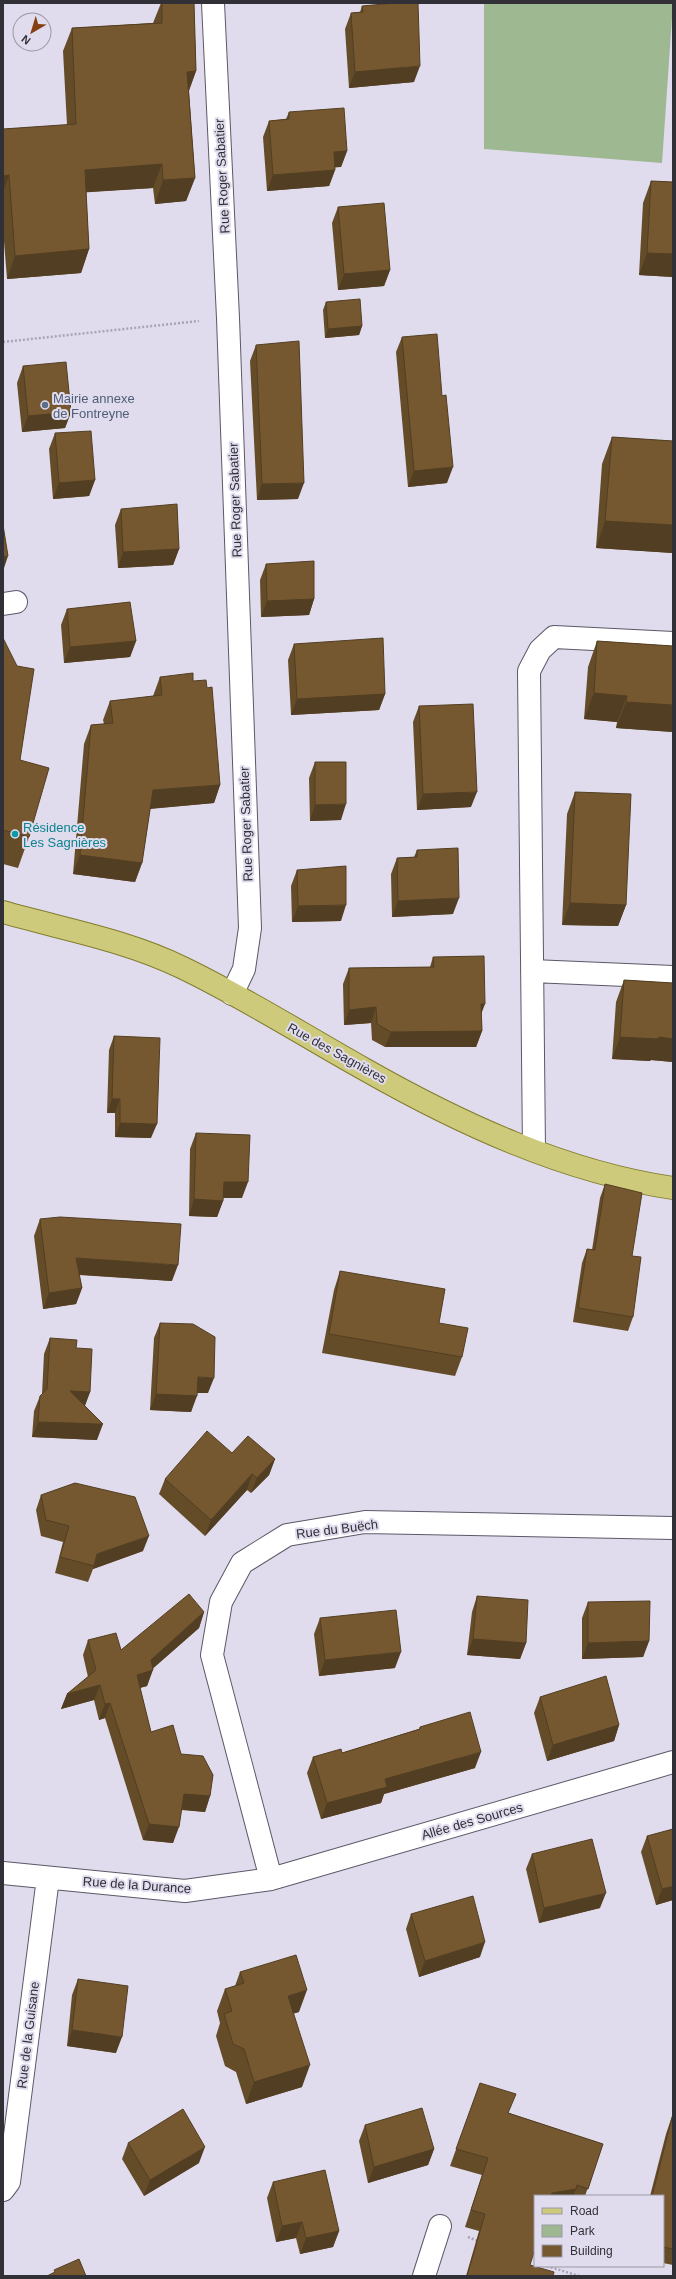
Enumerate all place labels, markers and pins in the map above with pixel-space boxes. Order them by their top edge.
place label: Mairie annexe de Fontreyne [53,391,135,421]
marker: Mairie annexe de Fontreyne [40,400,50,410]
place label: Résidence Les Sagnières [23,820,107,850]
marker: Résidence Les Sagnières [10,829,20,839]

